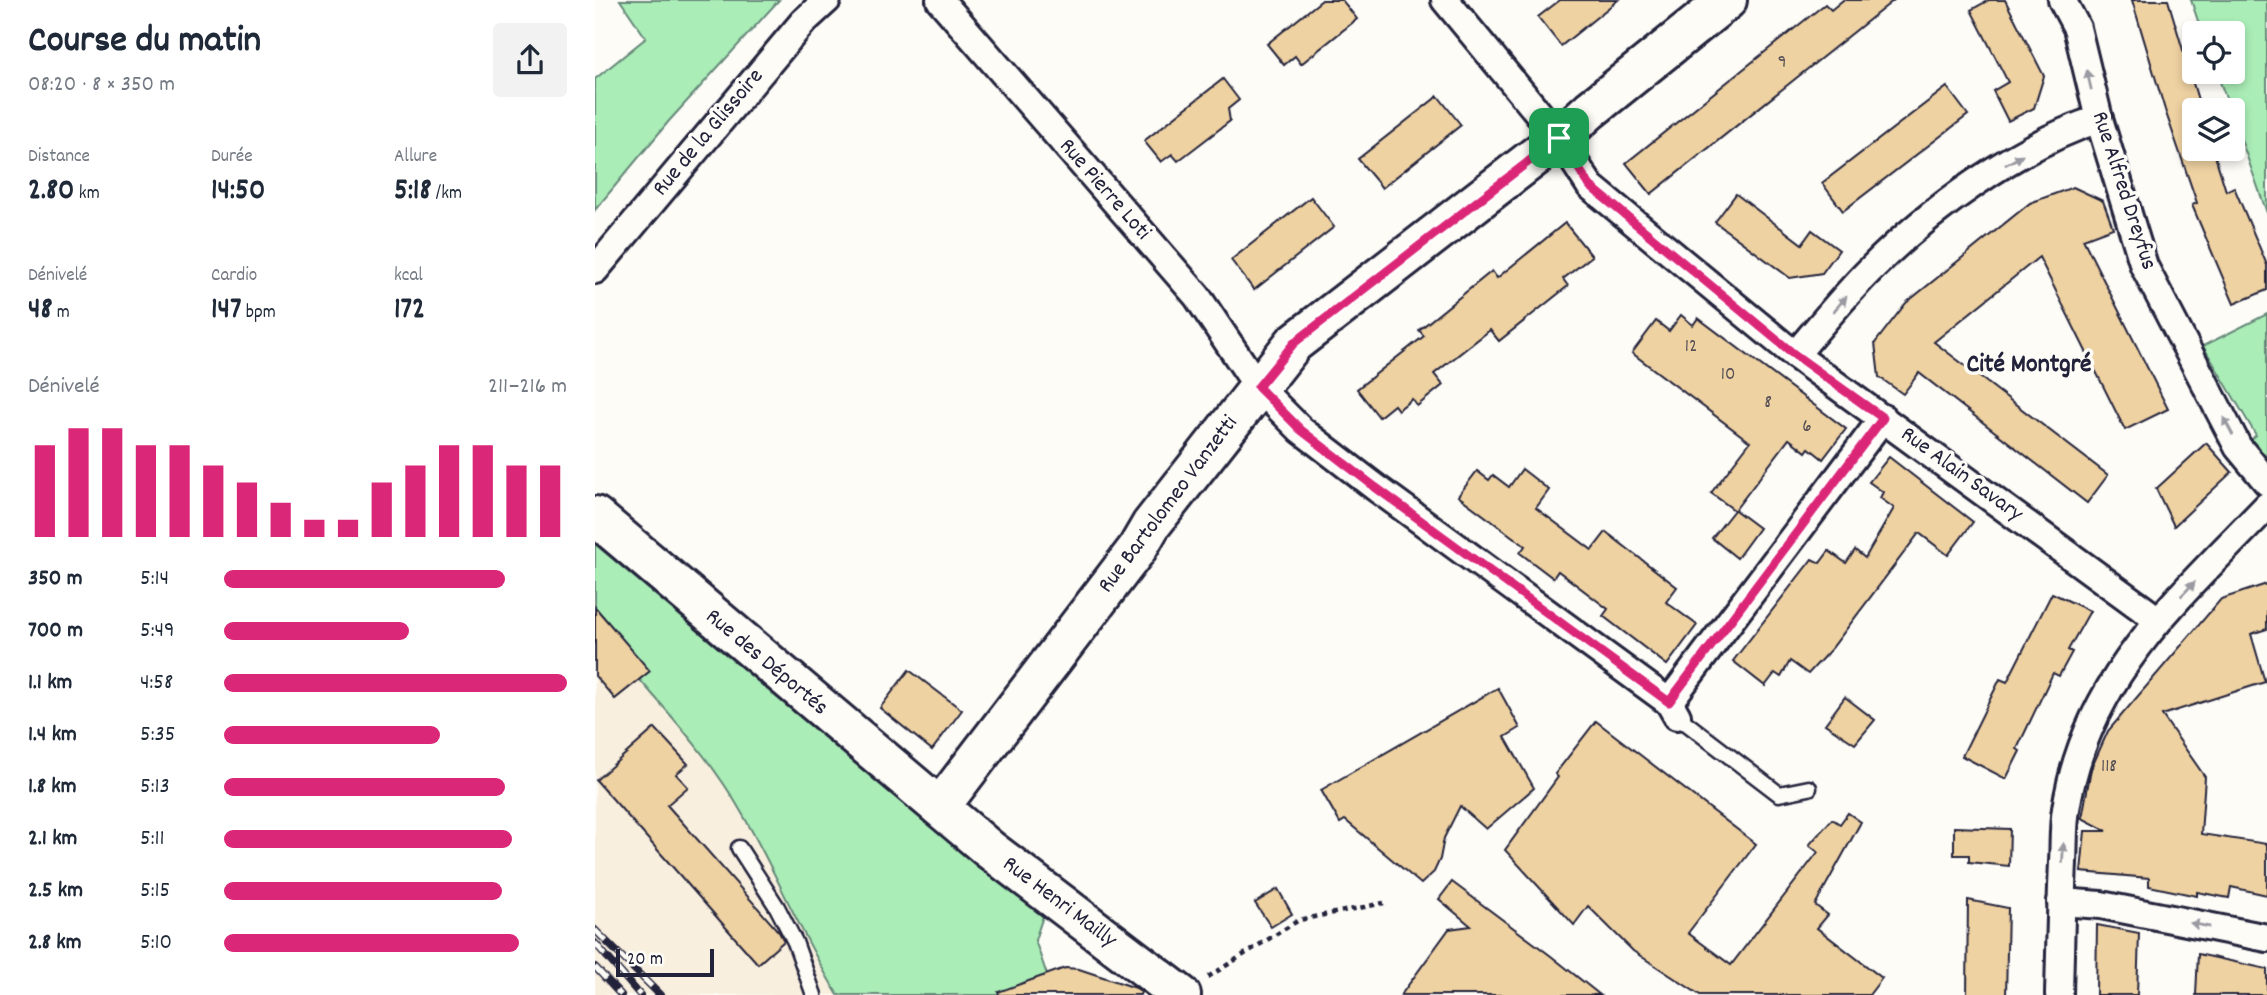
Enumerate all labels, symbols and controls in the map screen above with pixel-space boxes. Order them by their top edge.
text: Course du matin [28,15,261,70]
map controls [2182,21,2245,161]
button: locate [2182,21,2245,84]
button: share [493,23,567,97]
house number: 9 [1778,50,1786,77]
street label: Rue de la Glissoire [646,62,772,204]
text: 08:20 · 8 × 350 m [28,69,175,102]
one-way arrow [2083,69,2094,91]
button: layers [2182,98,2245,161]
street label: Rue Alfred Dreyfus [2082,107,2164,275]
pin [1529,108,1589,168]
icon: arrive [1540,119,1578,157]
street label: Rue Pierre Loti [1050,132,1158,248]
text: Distance [28,144,90,171]
text: Durée [211,144,253,171]
text: Allure [394,144,437,171]
one-way arrow [2004,154,2024,166]
text: 2.80 [28,171,74,214]
text: 14:50 [211,171,265,214]
text: 5:18 [394,171,431,214]
text: km [74,181,100,208]
text: /km [431,181,462,208]
text: Dénivelé [28,263,87,290]
text: Cardio [211,263,257,290]
text: kcal [394,263,423,290]
text: 48 [28,290,52,333]
text: 147 [211,290,242,333]
text: 172 [394,290,425,333]
one-way arrow [1832,295,1848,313]
text: m [52,300,70,327]
text: bpm [242,300,276,327]
house number: 12 [1685,334,1697,361]
district label: Cité Montgré [1966,347,2092,384]
house number: 10 [1721,362,1735,389]
text: Dénivelé [28,371,100,404]
text: 211–216 m [488,371,567,404]
house number: 8 [1764,390,1772,417]
street label: Rue Bartolomeo Vanzetti [1091,409,1247,601]
house number: 6 [1802,414,1812,441]
one-way arrow [2222,416,2233,436]
street label: Rue Alain Savary [1893,419,2030,531]
text: 350 m [28,563,82,596]
text: 5:14 [140,563,169,596]
one-way arrow [2179,581,2195,598]
street label: Rue des Déportés [697,602,835,724]
text: 700 m [28,615,83,648]
text: 5:49 [140,615,175,648]
text: 1.1 km [28,667,72,700]
text: 4:58 [140,667,173,700]
text: 1.4 km [28,719,77,752]
text: 5:35 [140,719,175,752]
house number: 118 [2101,754,2117,781]
text: 1.8 km [28,771,77,804]
text: 5:13 [140,771,170,804]
text: 2.1 km [28,823,77,856]
text: 5:11 [140,823,165,856]
one-way arrow [2058,842,2069,864]
street label: Rue Henri Mailly [995,849,1124,957]
text: 2.5 km [28,875,83,908]
text: 5:15 [140,875,170,908]
one-way arrow [2189,919,2211,930]
text: 2.8 km [28,927,82,960]
text: 5:10 [140,927,172,960]
scale bar [616,946,714,978]
text: 20 m [627,947,663,974]

